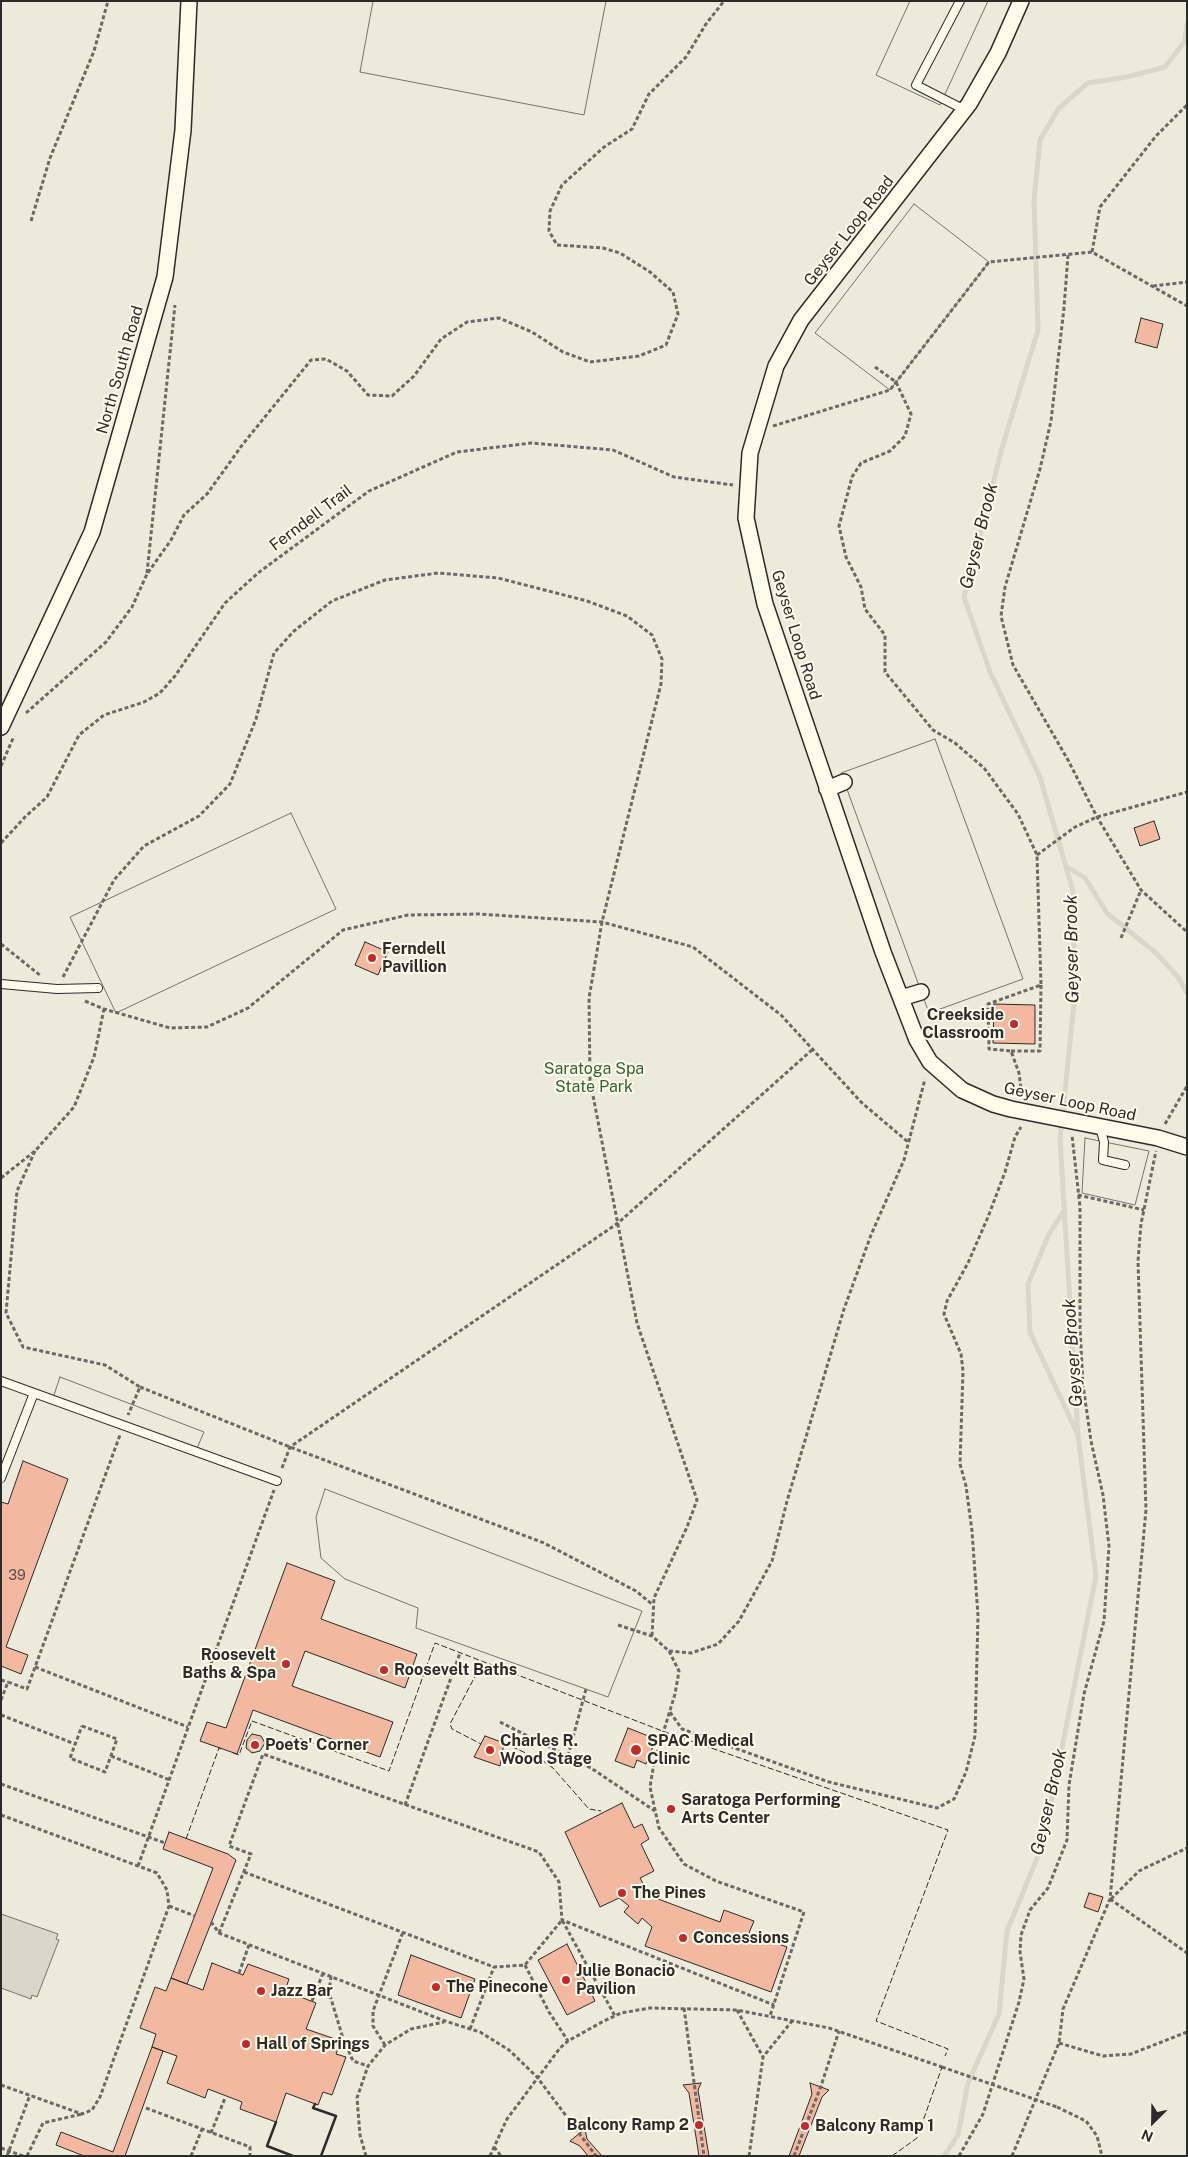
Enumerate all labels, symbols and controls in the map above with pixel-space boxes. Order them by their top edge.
street label: Geyser Loop Road [800,172,898,290]
street label: North South Road [92,304,148,436]
street label: Ferndell Trail [266,481,356,555]
water label: Geyser Brook [955,481,1003,591]
street label: Geyser Loop Road [767,568,825,702]
water label: Geyser Brook [1060,894,1084,1004]
place label: Ferndell Pavillion [382,939,447,977]
marker: Ferndell Pavillion [366,952,378,964]
place label: Creekside Classroom [922,1005,1004,1043]
marker: Creekside Classroom [1008,1018,1020,1030]
park label: Saratoga Spa State Park [544,1059,644,1097]
street label: Geyser Loop Road [1002,1079,1138,1125]
water label: Geyser Brook [1058,1298,1088,1408]
house number: 39 [8,1568,26,1584]
place label: Roosevelt Baths & Spa [182,1645,276,1683]
marker: Roosevelt Baths & Spa [280,1658,292,1670]
place label: Roosevelt Baths [394,1660,517,1680]
marker: Roosevelt Baths [378,1664,390,1676]
place label: Charles R. Wood Stage [500,1731,592,1769]
place label: SPAC Medical Clinic [647,1731,754,1769]
place label: Poets' Corner [265,1735,369,1755]
marker: Poets' Corner [249,1739,261,1751]
marker: SPAC Medical Clinic [629,1743,643,1757]
marker: Charles R. Wood Stage [484,1744,496,1756]
water label: Geyser Brook [1026,1747,1072,1857]
place label: Saratoga Performing Arts Center [681,1790,841,1828]
marker: Saratoga Performing Arts Center [665,1803,677,1815]
place label: The Pines [632,1883,706,1903]
marker: The Pines [616,1887,628,1899]
place label: Concessions [693,1928,789,1948]
marker: Concessions [677,1932,689,1944]
place label: Julie Bonacio Pavilion [576,1961,675,1999]
marker: Julie Bonacio Pavilion [560,1974,572,1986]
place label: The Pinecone [446,1977,548,1997]
place label: Jazz Bar [271,1981,333,2001]
marker: The Pinecone [430,1981,442,1993]
marker: Jazz Bar [255,1985,267,1997]
place label: Hall of Springs [256,2034,370,2054]
marker: Hall of Springs [240,2038,252,2050]
north arrow [1128,2097,1178,2147]
place label: Balcony Ramp 2 [567,2115,689,2135]
place label: Balcony Ramp 1 [815,2116,934,2136]
marker: Balcony Ramp 2 [693,2119,705,2131]
marker: Balcony Ramp 1 [799,2120,811,2132]
text: N [1139,2126,1155,2145]

